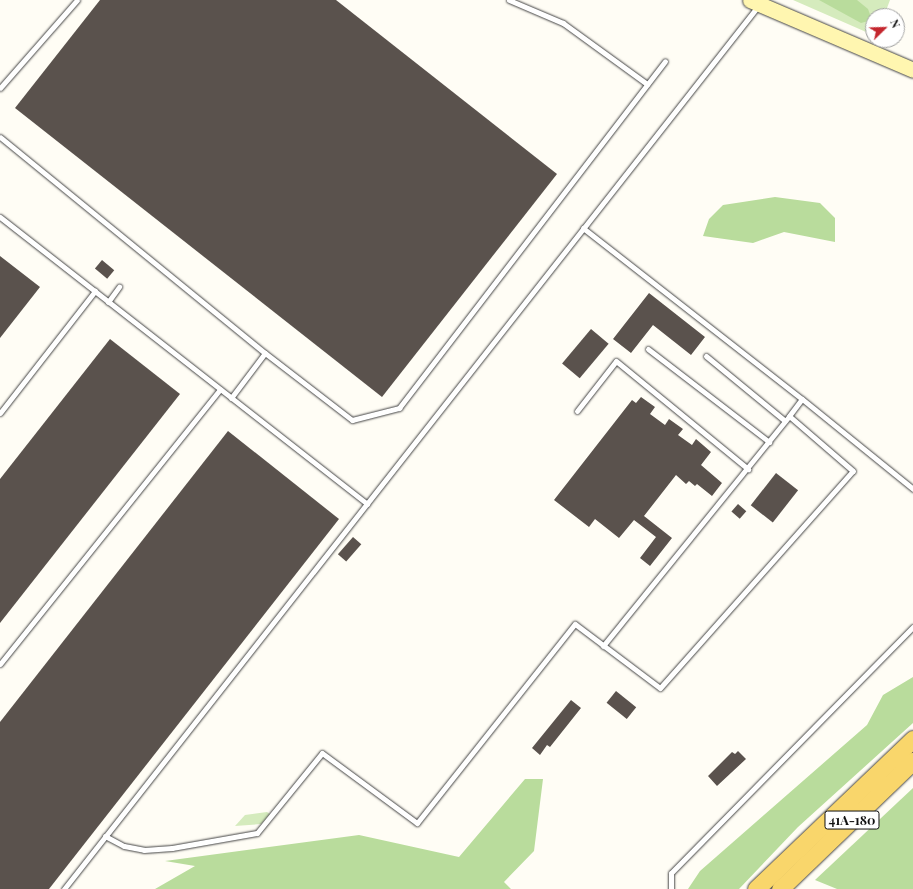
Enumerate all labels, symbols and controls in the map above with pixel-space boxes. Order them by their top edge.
north arrow [865,8,905,48]
text: N [887,17,904,30]
road number: 41А-180 [824,809,880,831]

